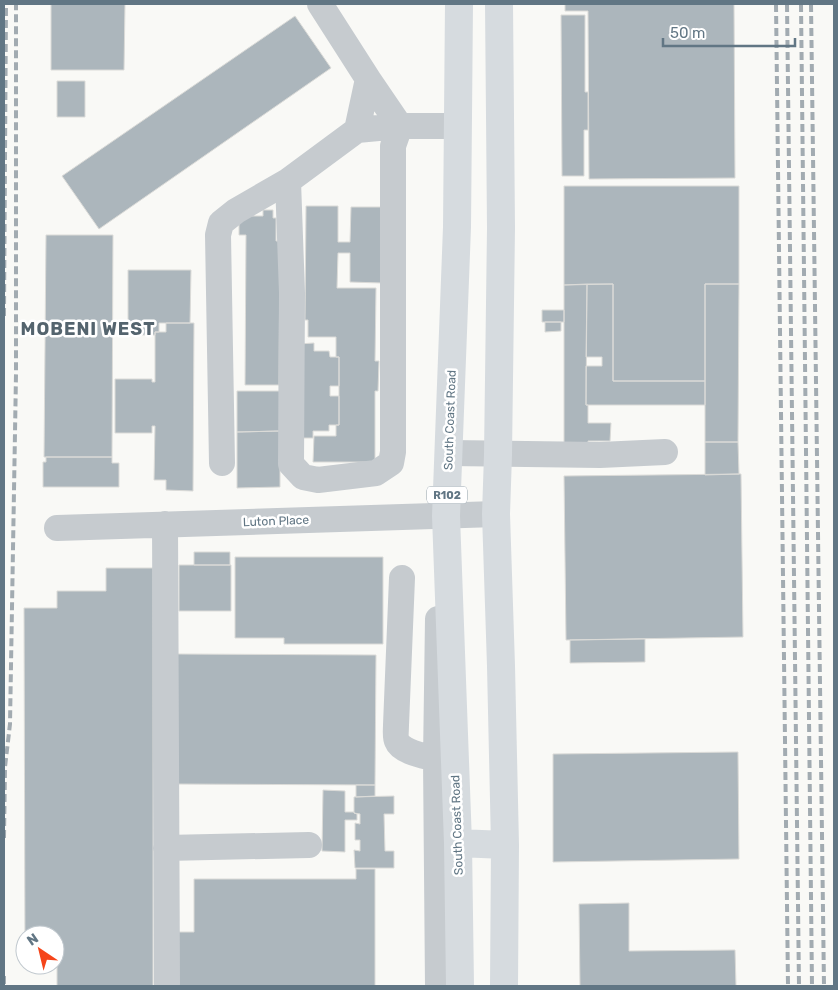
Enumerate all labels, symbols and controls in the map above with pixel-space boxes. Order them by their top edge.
scale bar [663,15,796,47]
text: 50 m [670,24,705,42]
district label: MOBENI WEST [21,318,155,340]
street label: South Coast Road [441,370,459,470]
road number: R102 [427,486,467,504]
street label: Luton Place [243,513,310,529]
street label: South Coast Road [448,775,466,875]
north arrow [15,925,65,975]
text: N [24,930,42,950]

